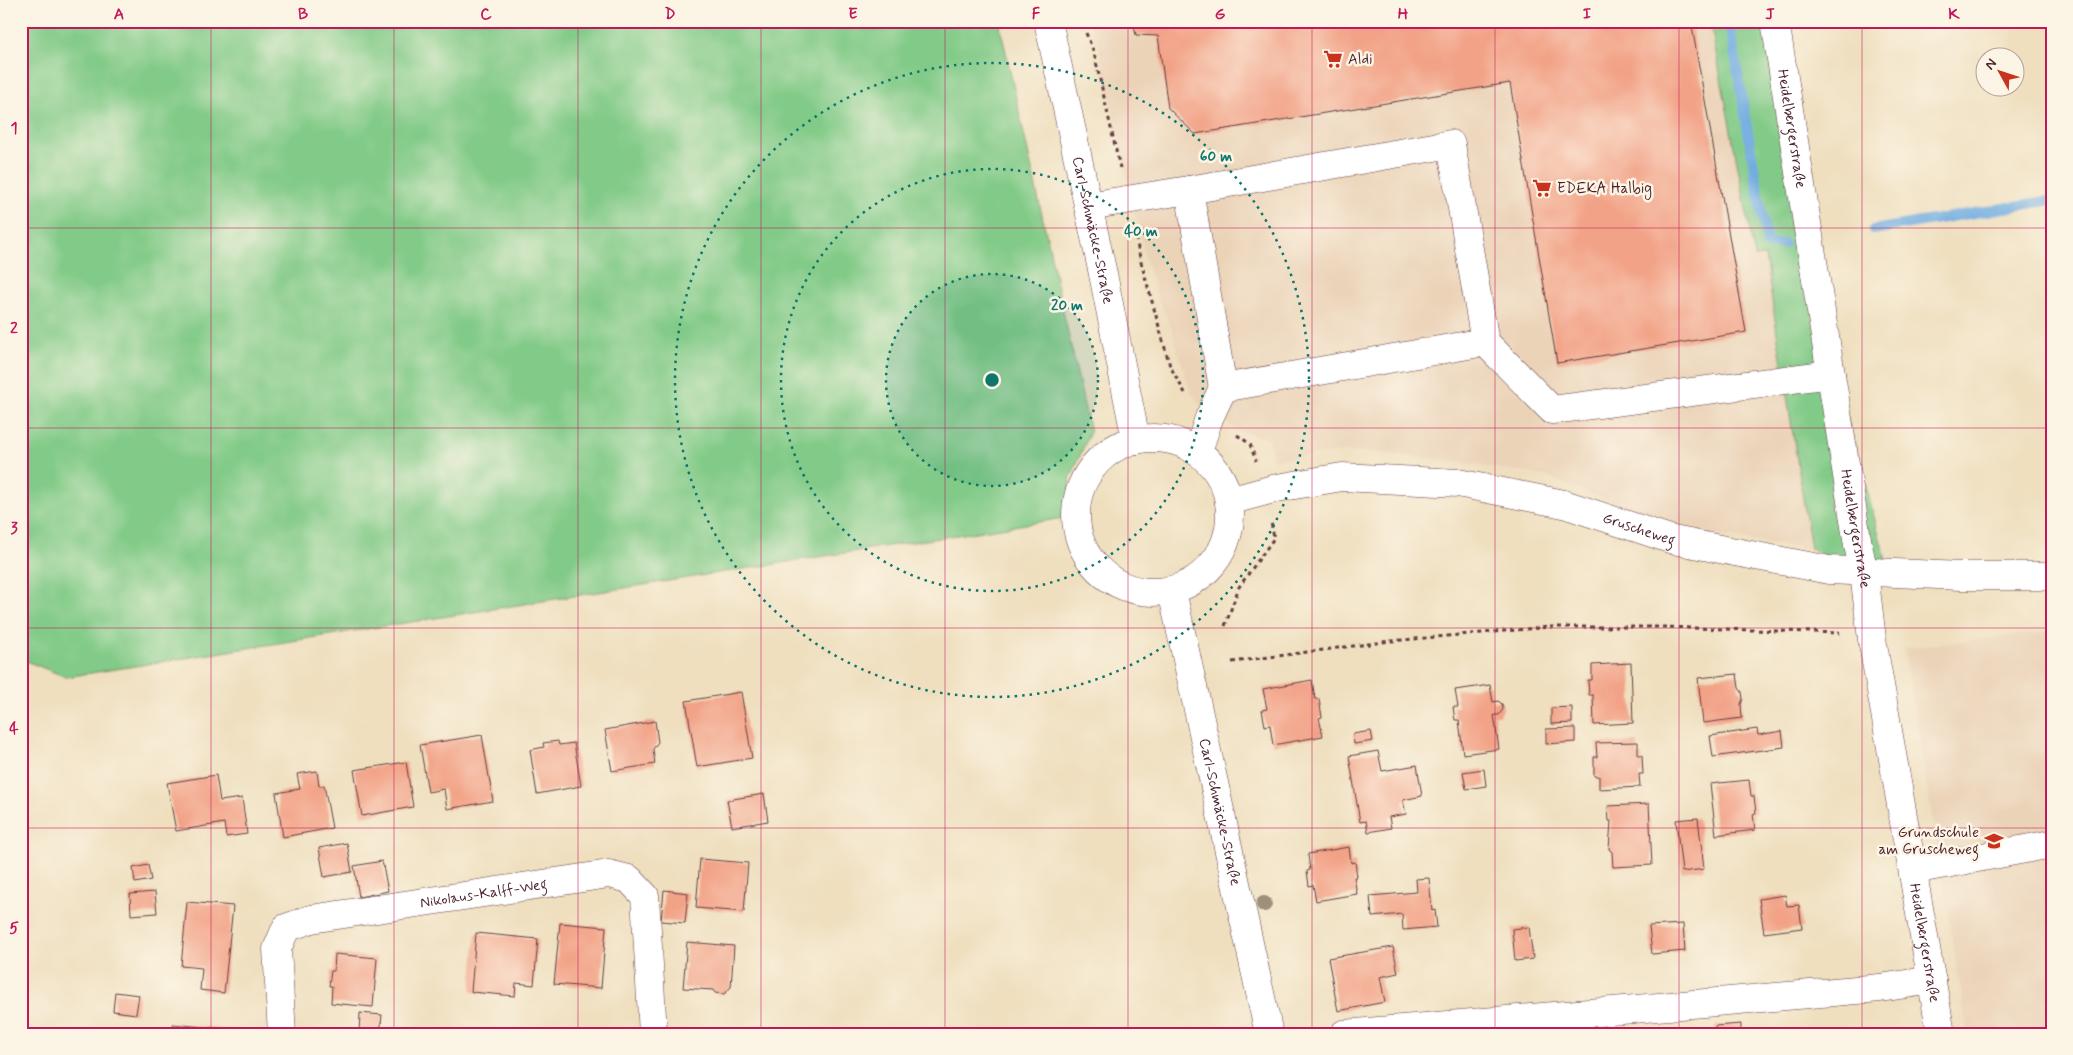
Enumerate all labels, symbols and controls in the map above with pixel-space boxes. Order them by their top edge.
text: A [114,4,124,25]
text: B [298,4,308,25]
text: C [480,4,492,25]
text: D [664,4,676,25]
text: E [848,4,858,25]
text: F [1032,4,1041,25]
text: G [1215,4,1226,25]
text: H [1398,4,1409,25]
text: I [1583,4,1592,25]
text: J [1765,4,1775,25]
text: K [1948,4,1960,25]
supermarket icon: Aldi [1322,48,1344,70]
north arrow [1976,48,2026,98]
place label: Aldi [1348,50,1373,70]
text: N [1981,55,2001,74]
street label: Heidelbergerstraße [1772,68,1810,190]
text: 1 [10,118,18,139]
text: 60 m [1200,147,1232,167]
street label: Carl-Schmäcke-Straße [1067,155,1118,306]
supermarket icon: EDEKA Halbig [1531,177,1553,199]
place label: EDEKA Halbig [1557,179,1652,200]
text: 40 m [1124,222,1158,242]
text: 20 m [1051,296,1083,316]
text: 2 [10,318,18,339]
centre of rings [983,371,1001,389]
street label: Heidelbergerstraße [1835,468,1875,589]
street label: Gruscheweg [1600,508,1678,552]
text: 3 [10,518,18,539]
text: 4 [9,718,19,739]
street label: Carl-Schmäcke-Straße [1194,737,1245,887]
place label: Grundschule am Gruscheweg [1878,823,1979,861]
school or university icon: Grundschule am Gruscheweg [1983,830,2005,852]
street label: Nikolaus-Kalff-Weg [419,874,549,913]
street label: Heidelbergerstraße [1904,882,1944,1004]
text: 5 [9,918,19,939]

